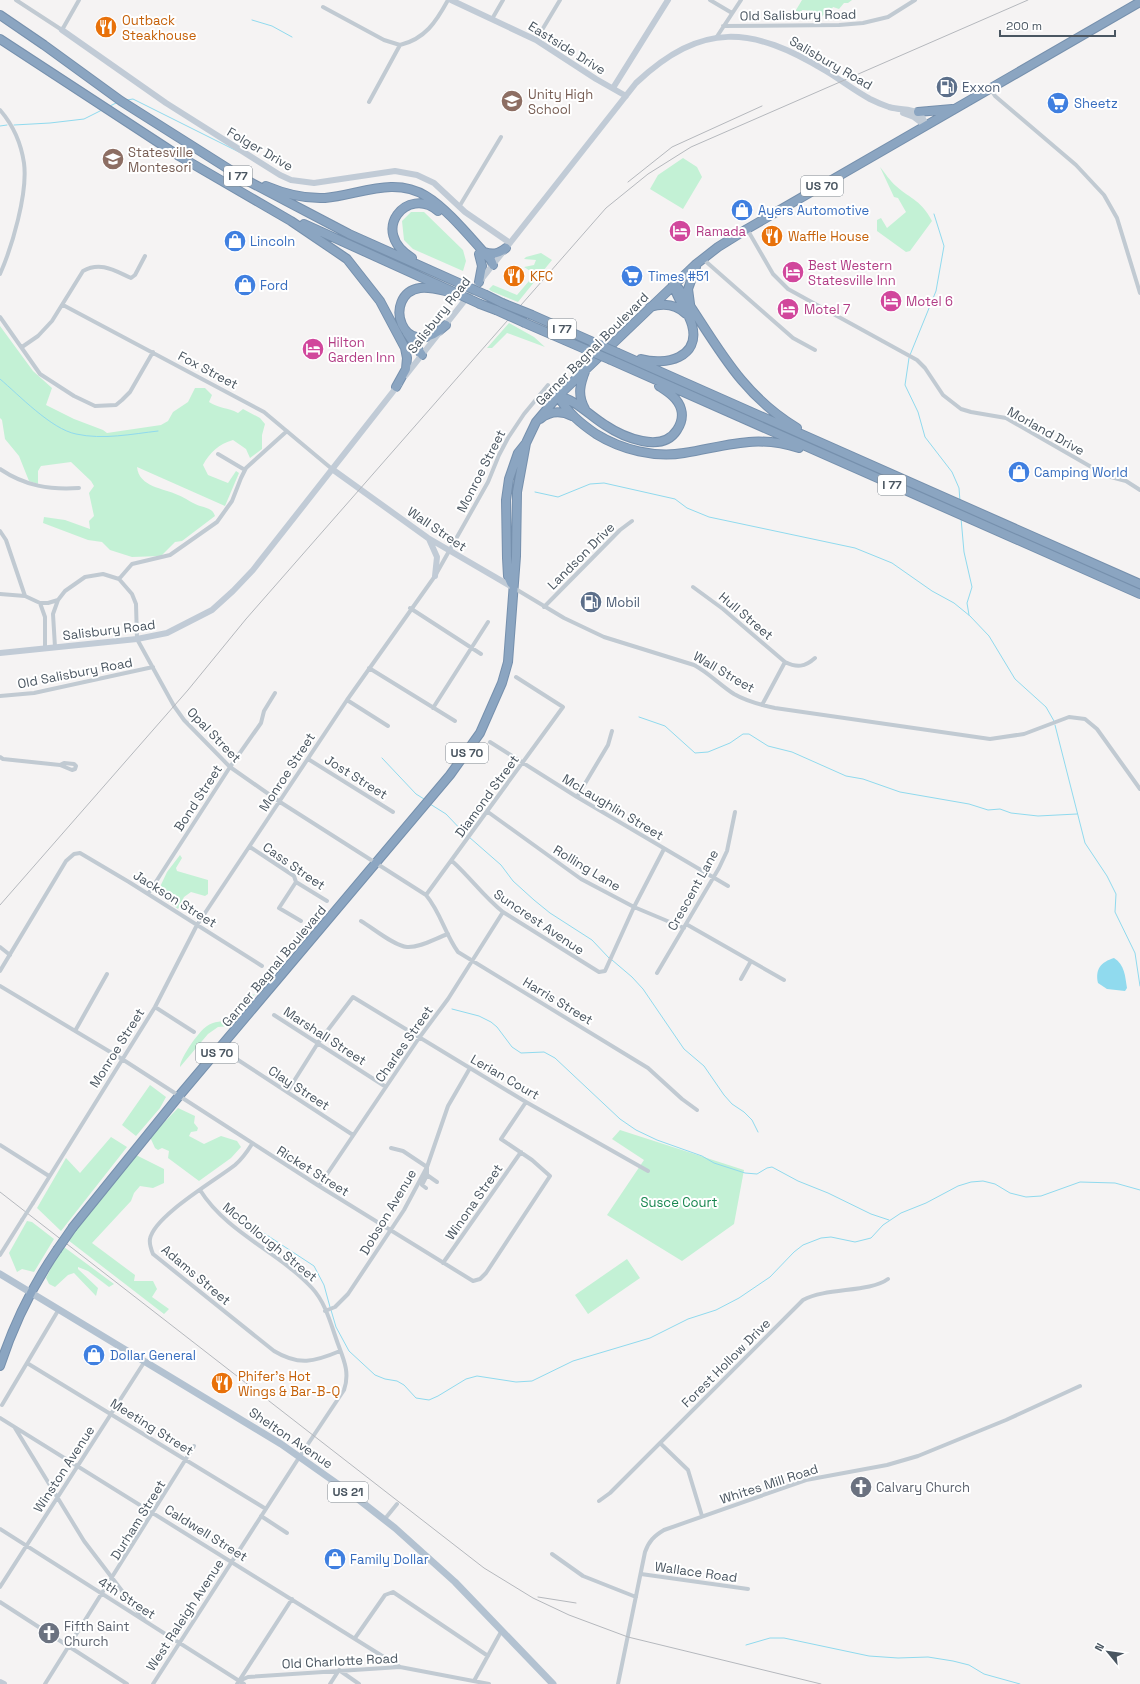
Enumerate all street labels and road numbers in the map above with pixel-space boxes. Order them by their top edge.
street label: Old Salisbury Road [740,5,856,25]
street label: Eastside Drive [525,17,609,79]
street label: Salisbury Road [786,32,876,94]
street label: Folger Drive [224,123,296,175]
road number: I 77 [224,166,252,186]
road number: US 70 [801,176,843,196]
street label: Salisbury Road [404,273,474,357]
street label: Garner Bagnal Boulevard [532,289,652,409]
road number: I 77 [548,319,576,339]
street label: Fox Street [175,347,241,393]
street label: Morland Drive [1004,403,1088,459]
street label: Monroe Street [453,427,509,515]
road number: I 77 [878,475,906,495]
street label: Wall Street [404,503,470,555]
street label: Landson Drive [544,519,618,593]
street label: Hull Street [715,588,777,644]
street label: Salisbury Road [62,616,156,644]
street label: Wall Street [690,648,758,696]
street label: Old Salisbury Road [16,654,134,692]
street label: Opal Street [183,704,245,766]
street label: Monroe Street [255,729,319,815]
road number: US 70 [446,743,488,763]
street label: Jost Street [321,751,391,803]
street label: Diamond Street [451,751,523,841]
street label: Bond Street [170,761,226,835]
street label: McLaughlin Street [559,770,667,844]
street label: Cass Street [259,838,329,894]
street label: Rolling Lane [550,841,624,895]
street label: Crescent Lane [664,846,722,934]
street label: Jackson Street [130,867,220,931]
street label: Suncrest Avenue [490,885,588,959]
street label: Garner Bagnal Boulevard [218,902,330,1030]
street label: Harris Street [520,973,596,1029]
street label: Charles Street [371,1002,437,1086]
street label: Marshall Street [280,1003,370,1069]
street label: Monroe Street [86,1005,148,1091]
road number: US 70 [196,1043,238,1063]
street label: Lerian Court [467,1050,543,1104]
street label: Clay Street [265,1062,333,1114]
street label: Ricket Street [274,1142,352,1200]
street label: Winona Street [441,1161,507,1243]
street label: Dobson Avenue [356,1166,420,1258]
street label: McCollough Street [219,1199,321,1285]
street label: Adams Street [158,1241,234,1309]
street label: Forest Hollow Drive [678,1315,774,1411]
street label: Meeting Street [107,1395,197,1459]
street label: Shelton Avenue [246,1404,336,1472]
street label: Winston Avenue [30,1422,98,1516]
street label: Whites Mill Road [718,1460,820,1508]
street label: Durham Street [107,1477,169,1563]
road number: US 21 [328,1482,368,1502]
street label: Caldwell Street [161,1501,251,1565]
street label: West Raleigh Avenue [142,1556,228,1674]
street label: Wallace Road [654,1558,738,1586]
street label: 4th Street [95,1573,159,1623]
street label: Old Charlotte Road [281,1649,399,1673]

